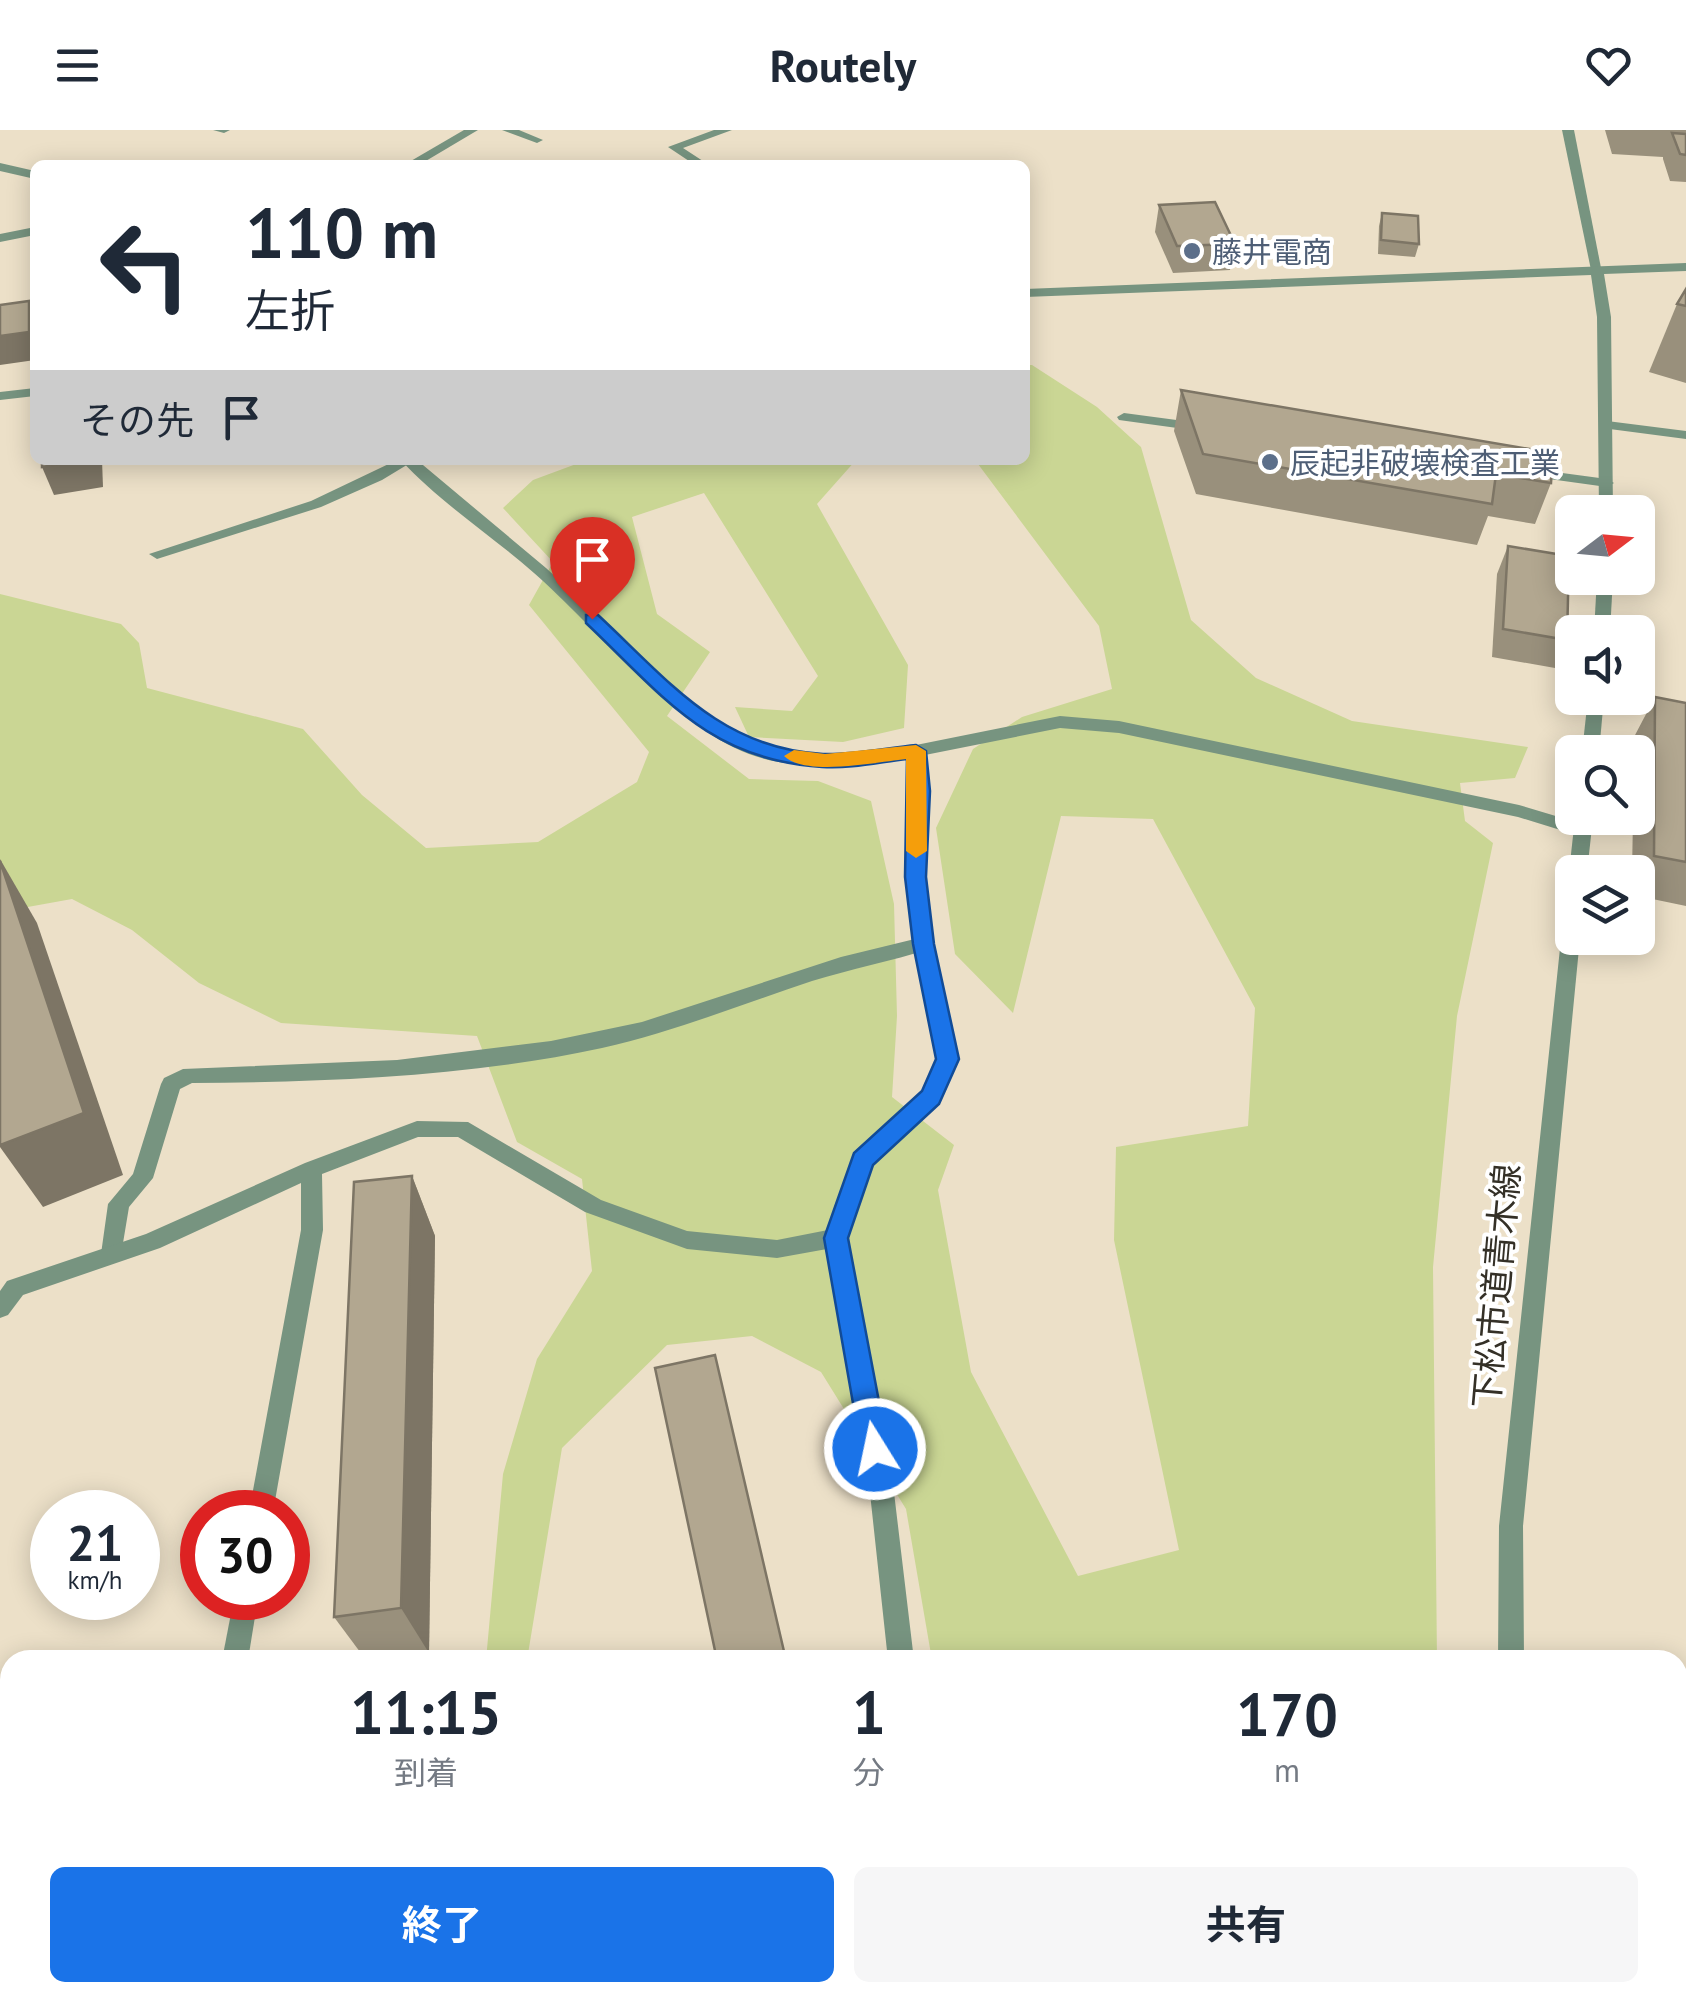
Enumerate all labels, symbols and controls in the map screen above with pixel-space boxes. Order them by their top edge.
text: Routely [770,36,916,94]
icon: menu [50,38,105,93]
icon: heart [1581,38,1636,93]
text: 110 m [245,187,438,277]
icon: left [80,200,210,330]
place label: 藤井電商 [1212,232,1332,271]
marker: 藤井電商 [1181,240,1203,262]
text: 左折 [245,281,335,339]
icon: arrive [214,390,269,445]
text: その先 [80,395,194,444]
place label: 辰起非破壊検査工業 [1290,443,1560,482]
marker: 辰起非破壊検査工業 [1259,451,1281,473]
north arrow [1555,495,1655,595]
map controls [1555,495,1655,955]
pin [550,517,635,620]
icon: arrive [565,532,620,587]
button: sound [1555,615,1655,715]
button: search [1555,735,1655,835]
button: layers [1555,855,1655,955]
street label: 下松市道青木線 [1462,1162,1530,1410]
position arrow [823,1397,927,1501]
speed limit sign: 30 [180,1490,310,1620]
text: 21 [67,1510,123,1575]
text: km/h [68,1564,122,1596]
text: 11:15 [350,1673,502,1751]
text: 1 [852,1673,886,1751]
text: 170 [1236,1675,1338,1753]
text: m [1274,1749,1300,1791]
text: 到着 [394,1751,458,1793]
text: 分 [853,1751,885,1793]
button: 終了 [50,1867,834,1982]
button: 共有 [854,1867,1638,1982]

